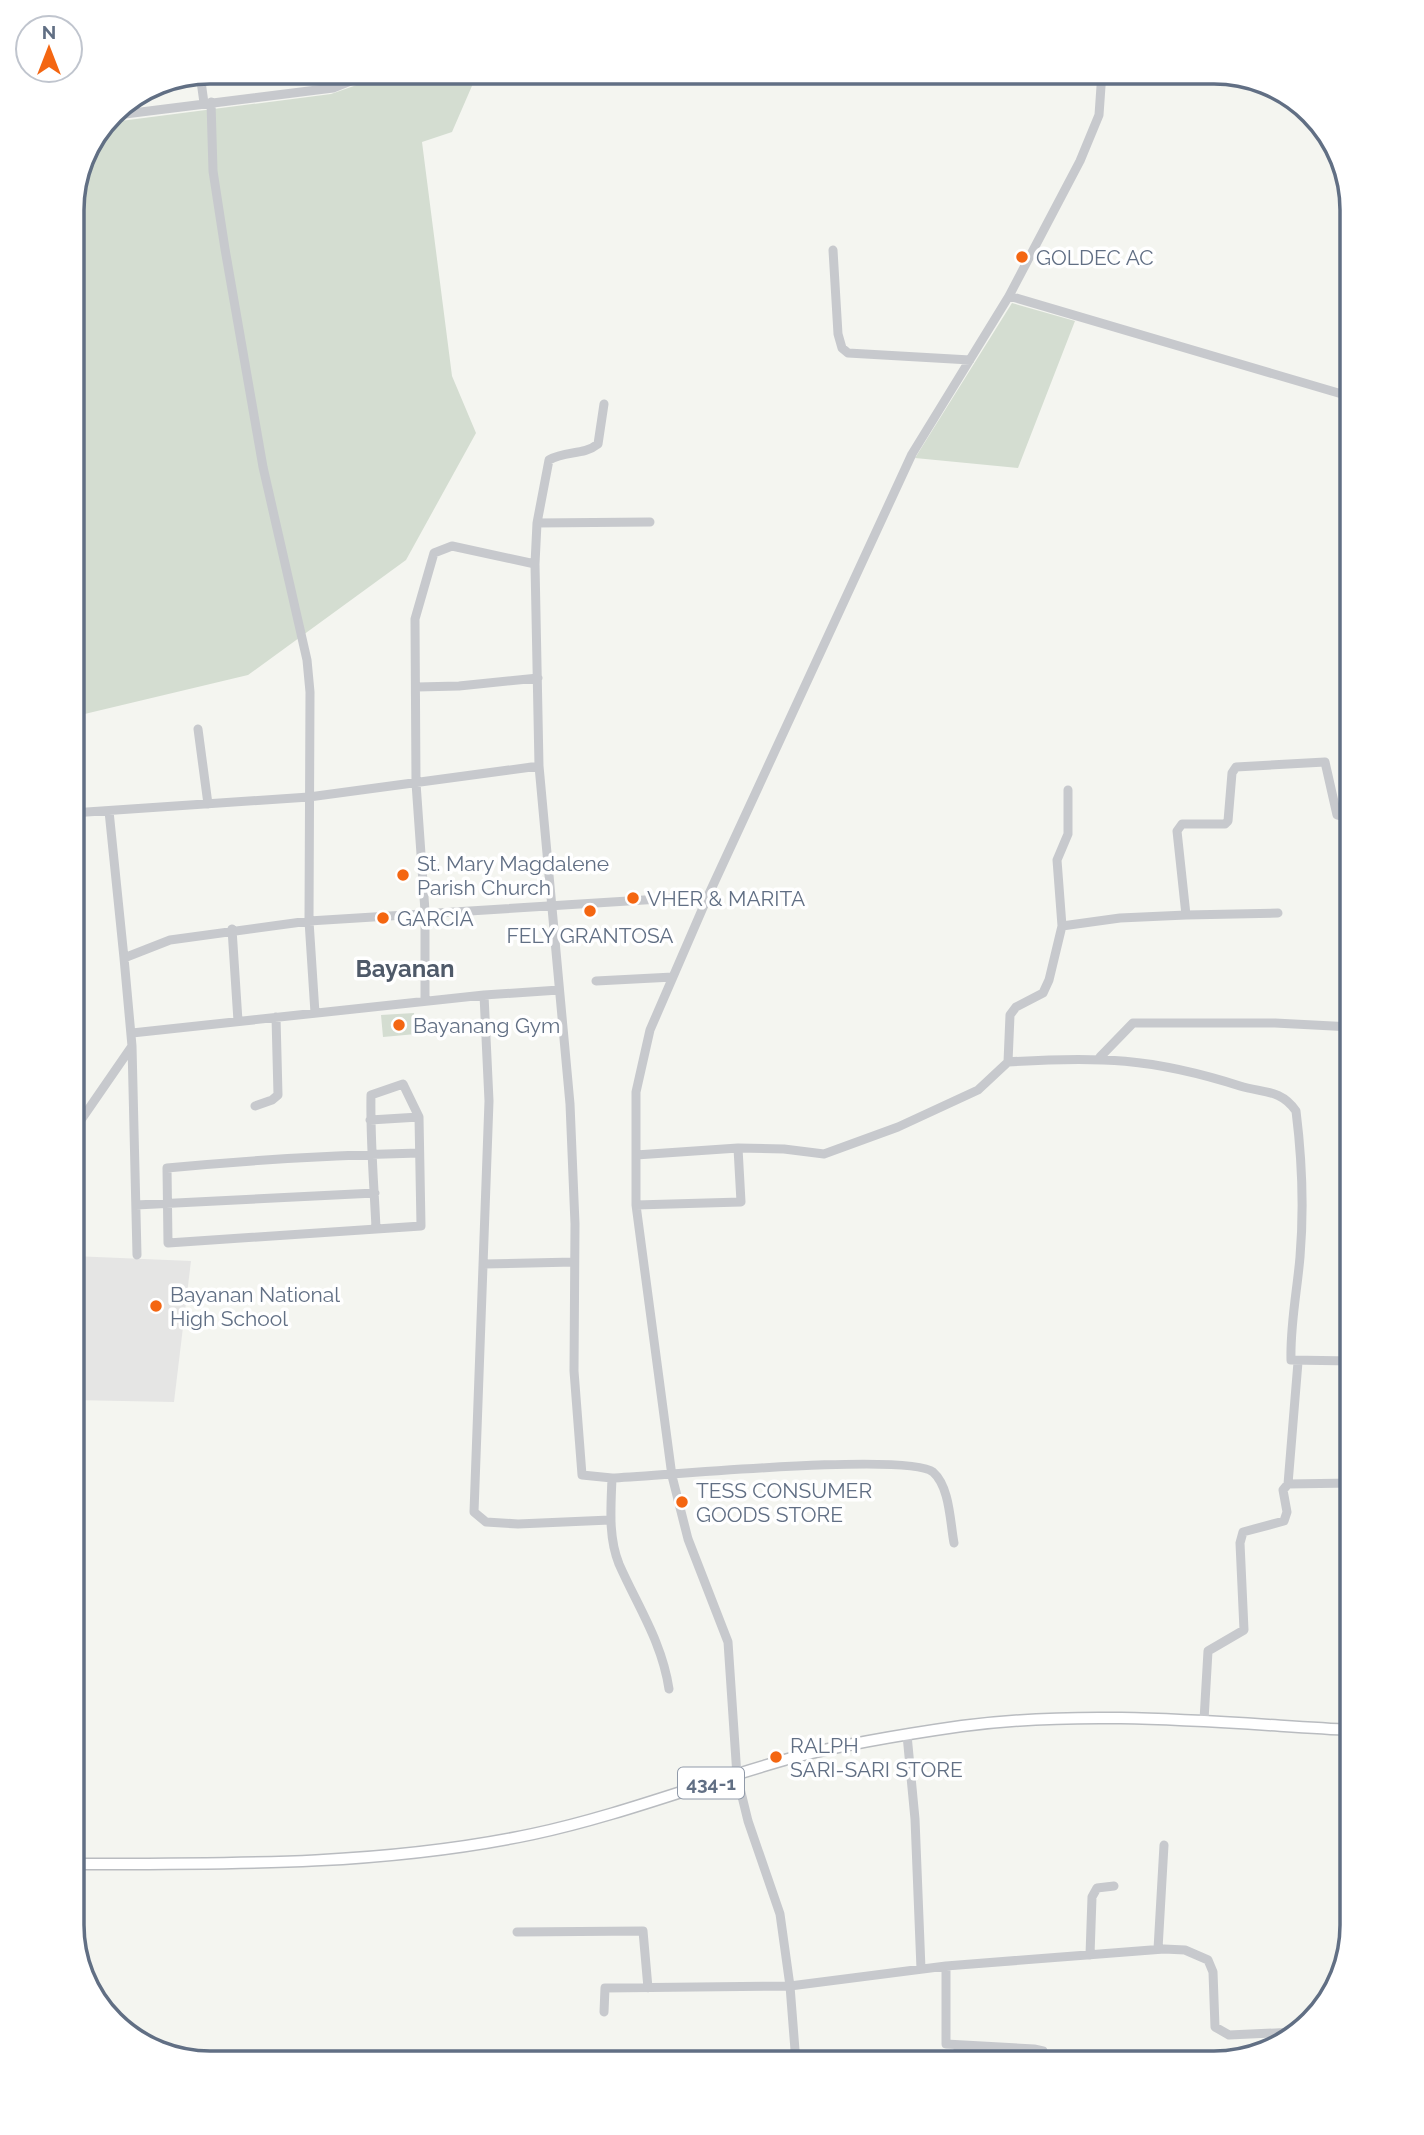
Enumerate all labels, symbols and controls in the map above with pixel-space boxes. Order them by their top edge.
north arrow [14,14,84,84]
text: N [42,21,56,43]
place label: GOLDEC AC [1036,245,1154,270]
marker: GOLDEC AC [1014,249,1030,265]
place label: St. Mary Magdalene Parish Church [417,851,609,900]
marker: St. Mary Magdalene Parish Church [395,867,411,883]
place label: VHER & MARITA [647,886,805,911]
marker: VHER & MARITA [625,890,641,906]
marker: FELY GRANTOSA [582,903,598,919]
place label: GARCIA [397,906,474,931]
marker: GARCIA [375,910,391,926]
place label: FELY GRANTOSA [506,923,674,948]
district label: Bayanan [355,954,455,983]
place label: Bayanang Gym [413,1013,560,1038]
marker: Bayanang Gym [391,1017,407,1033]
place label: Bayanan National High School [170,1282,340,1331]
marker: Bayanan National High School [148,1298,164,1314]
place label: TESS CONSUMER GOODS STORE [696,1478,872,1527]
marker: TESS CONSUMER GOODS STORE [674,1494,690,1510]
place label: RALPH SARI-SARI STORE [790,1733,963,1782]
marker: RALPH SARI-SARI STORE [768,1749,784,1765]
road number: 434-1 [678,1768,744,1798]

